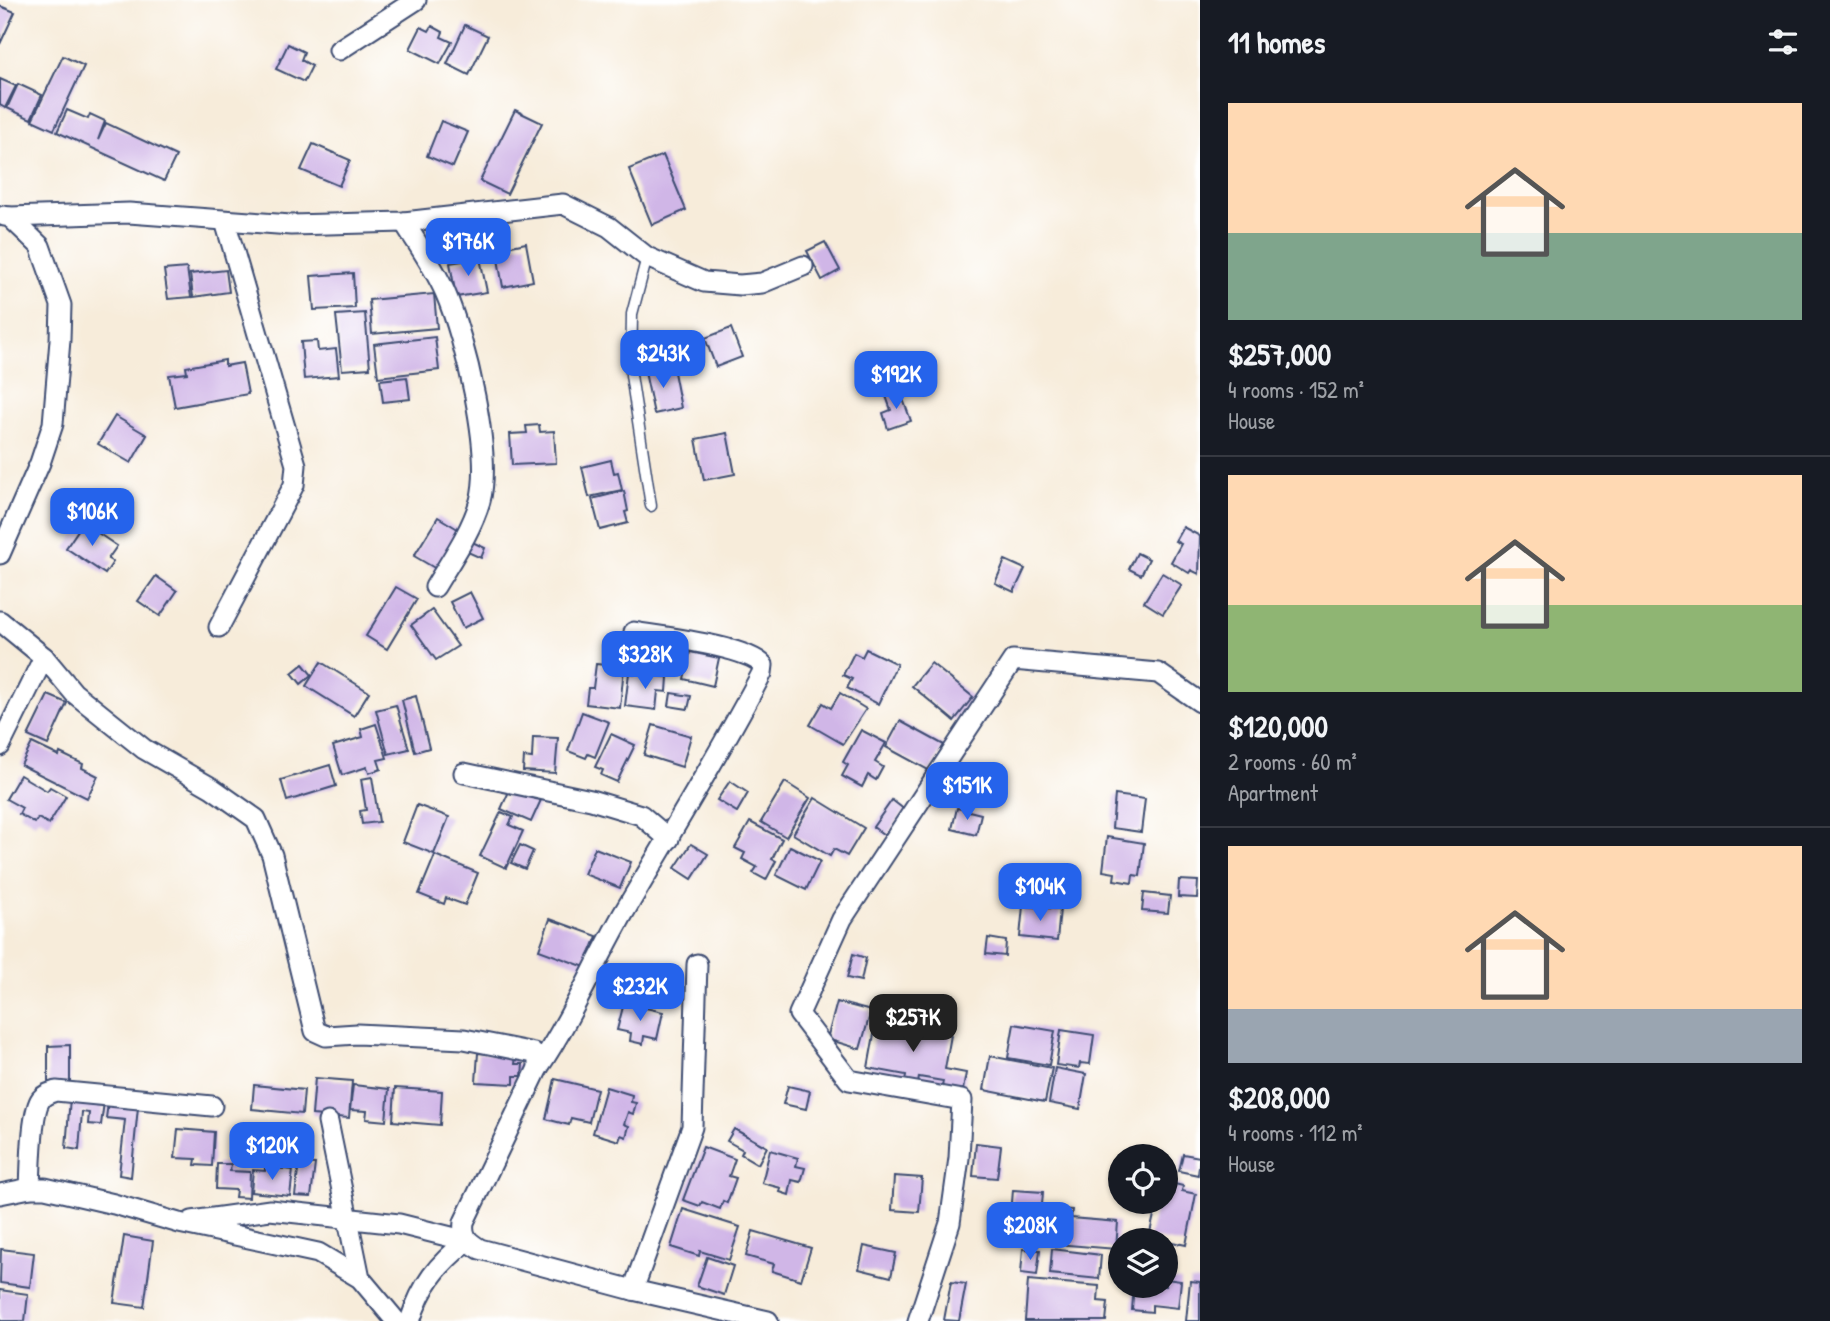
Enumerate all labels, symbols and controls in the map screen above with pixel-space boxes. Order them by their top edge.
text: 11 homes [1228,22,1325,62]
icon: filters [1764,23,1802,61]
icon: home [1452,149,1578,275]
pin: $176K [419,218,517,278]
text: $176K [442,225,494,256]
pin: $243K [614,330,712,390]
text: $257,000 [1228,334,1331,374]
text: $243K [636,337,690,368]
pin: $192K [847,352,945,411]
text: $192K [870,358,922,389]
text: 4 rooms · 152 m² [1228,374,1364,405]
text: House [1228,405,1275,436]
pin: $106K [43,489,141,548]
text: $106K [66,495,118,526]
icon: home [1452,521,1578,647]
pin: $328K [596,632,694,691]
text: $328K [618,638,672,669]
text: $120,000 [1228,706,1328,746]
text: 2 rooms · 60 m² [1228,746,1357,777]
pin: $151K [918,762,1016,822]
text: $151K [942,769,992,800]
text: Apartment [1228,777,1318,808]
pin: $104K [991,864,1089,923]
text: $104K [1015,870,1065,901]
icon: home [1452,892,1578,1018]
pin: $232K [591,964,689,1023]
text: $232K [612,970,668,1001]
pin: $257K [864,995,962,1054]
text: $257K [885,1001,941,1032]
text: $208,000 [1228,1077,1330,1117]
text: 4 rooms · 112 m² [1228,1117,1363,1148]
pin: $120K [223,1122,321,1182]
text: $120K [245,1129,299,1160]
map controls [1108,1144,1178,1298]
button: locate [1108,1144,1178,1214]
text: House [1228,1148,1275,1179]
pin: $208K [981,1202,1079,1262]
text: $208K [1003,1209,1057,1240]
button: layers [1108,1228,1178,1298]

